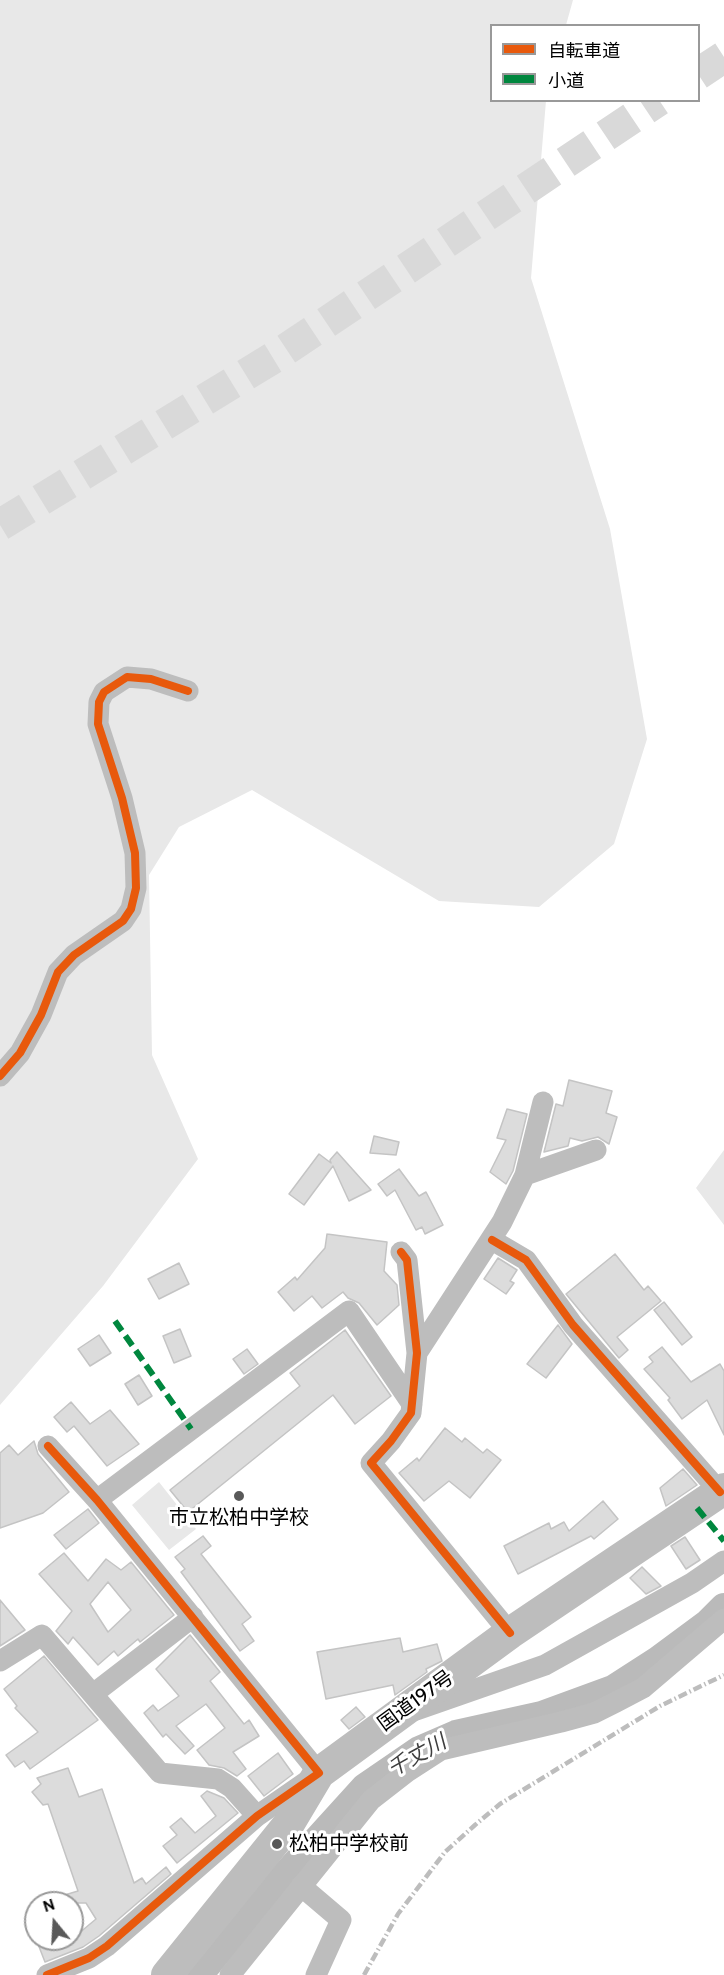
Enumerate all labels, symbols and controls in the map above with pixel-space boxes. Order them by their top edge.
legend [490,24,700,102]
text: 自転車道 [548,40,620,62]
text: 小道 [548,70,584,92]
marker: 市立松柏中学校 [232,1489,246,1503]
place label: 市立松柏中学校 [169,1506,309,1530]
street label: 国道197号 [373,1665,459,1737]
water label: 千丈川 [383,1730,451,1782]
place label: 松柏中学校前 [289,1832,409,1856]
marker: 松柏中学校前 [270,1837,284,1851]
north arrow [24,1891,84,1951]
text: N [41,1895,57,1916]

